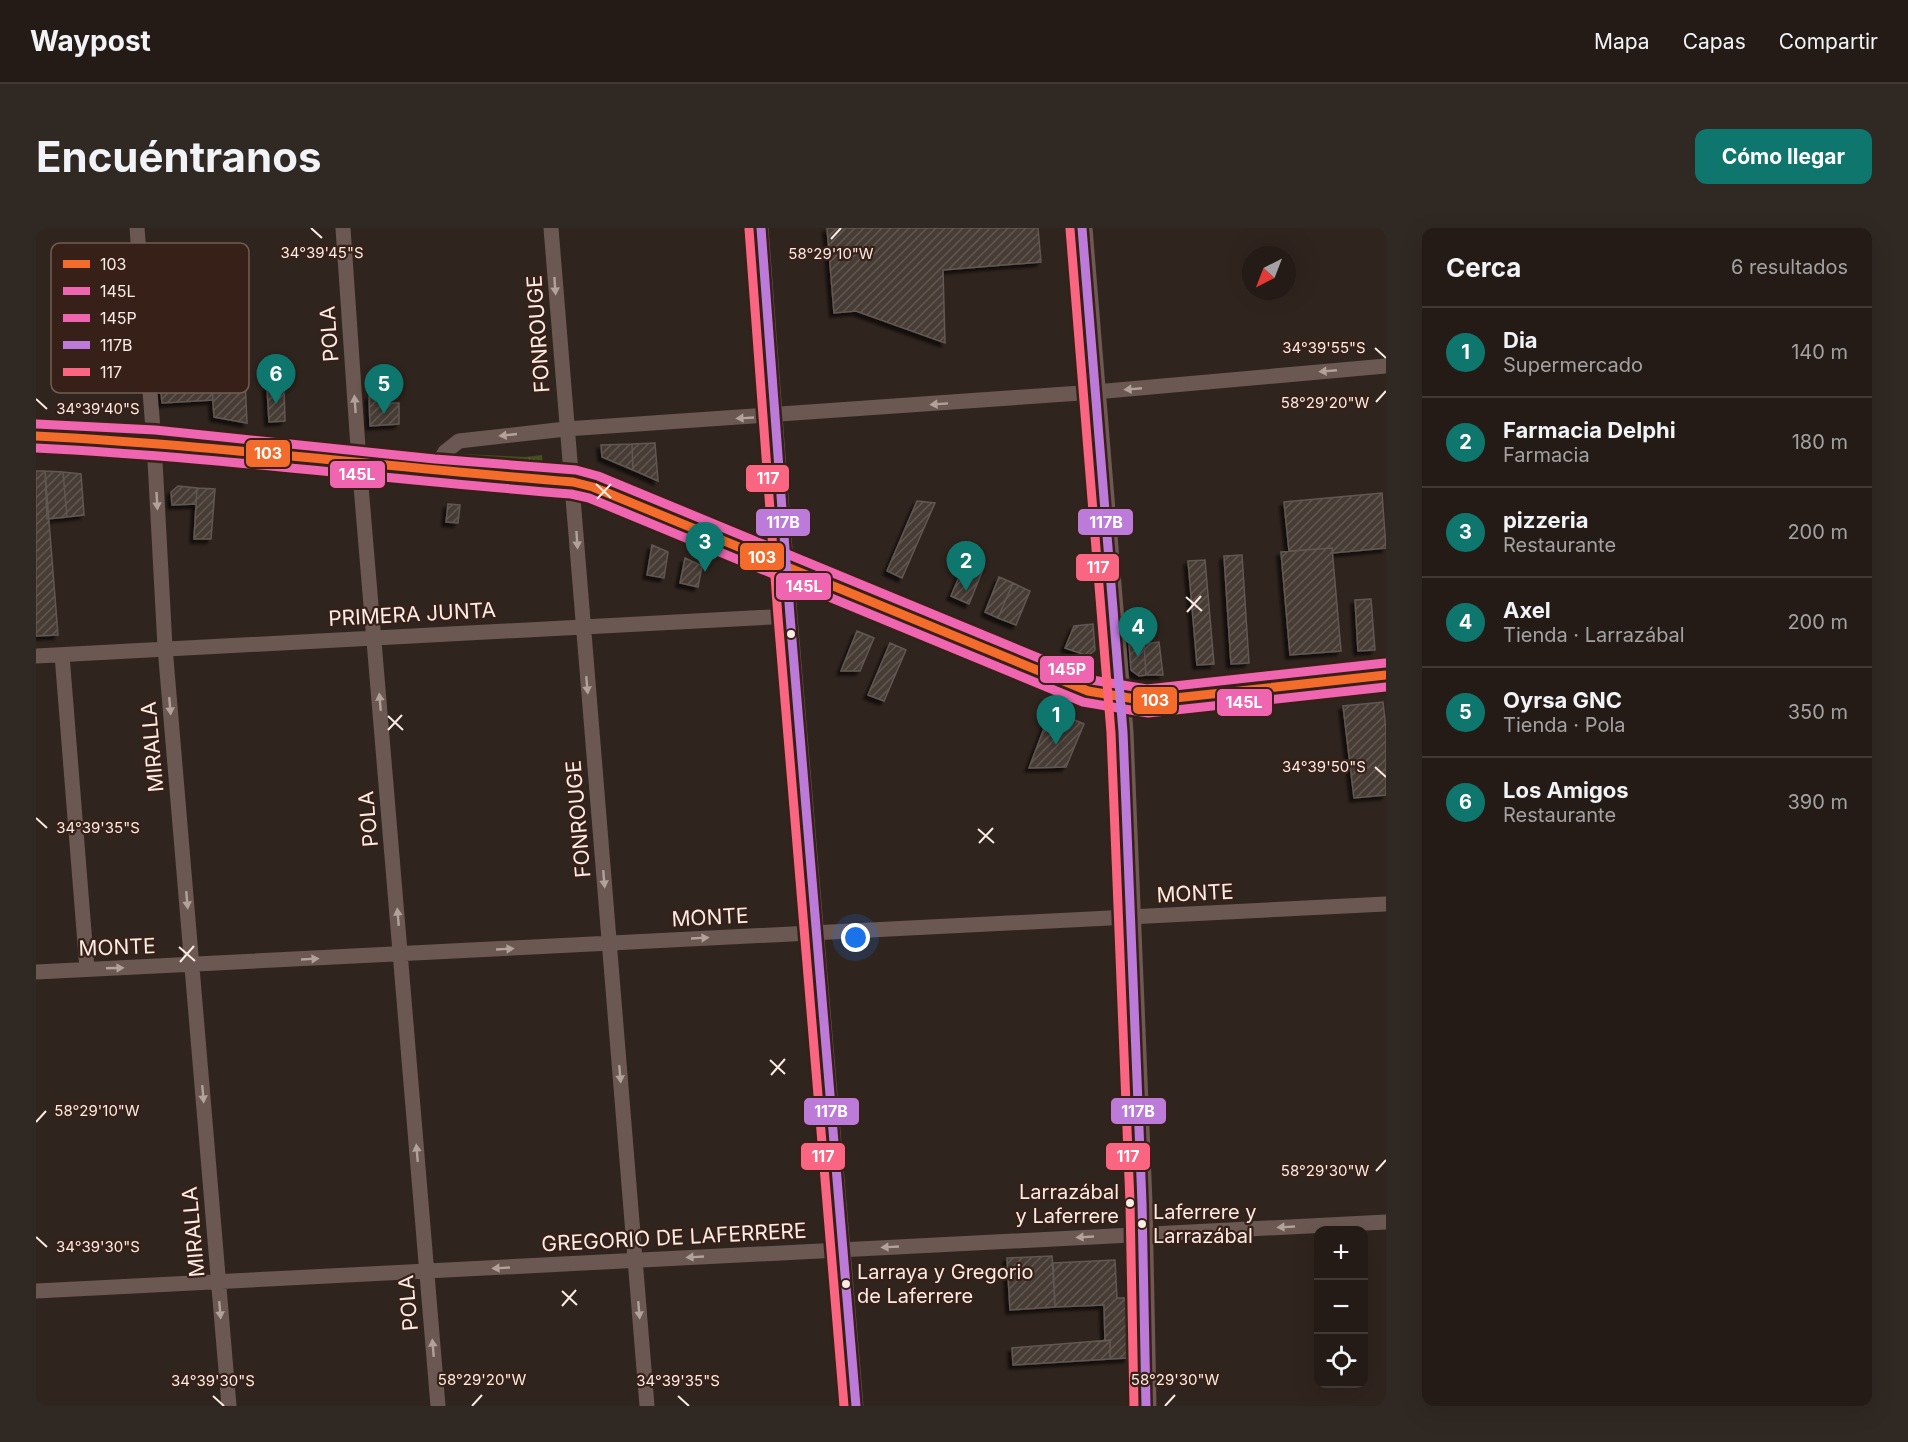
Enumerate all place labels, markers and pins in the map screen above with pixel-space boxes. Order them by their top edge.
pin: 6 [256,354,296,404]
pin: 5 [364,364,404,414]
pin: 3 [686,522,724,572]
pin: 2 [946,542,986,591]
pin: 4 [1118,608,1158,657]
unlabelled marker [785,628,797,640]
pin: 1 [1036,696,1076,745]
place label: Larrazábal y Laferrere [1016,1180,1119,1228]
marker: Larrazábal y Laferrere [1124,1197,1136,1209]
place label: Laferrere y Larrazábal [1153,1200,1256,1248]
marker: Laferrere y Larrazábal [1136,1218,1148,1230]
place label: Larraya y Gregorio de Laferrere [857,1260,1033,1308]
marker: Larraya y Gregorio de Laferrere [840,1278,852,1290]

